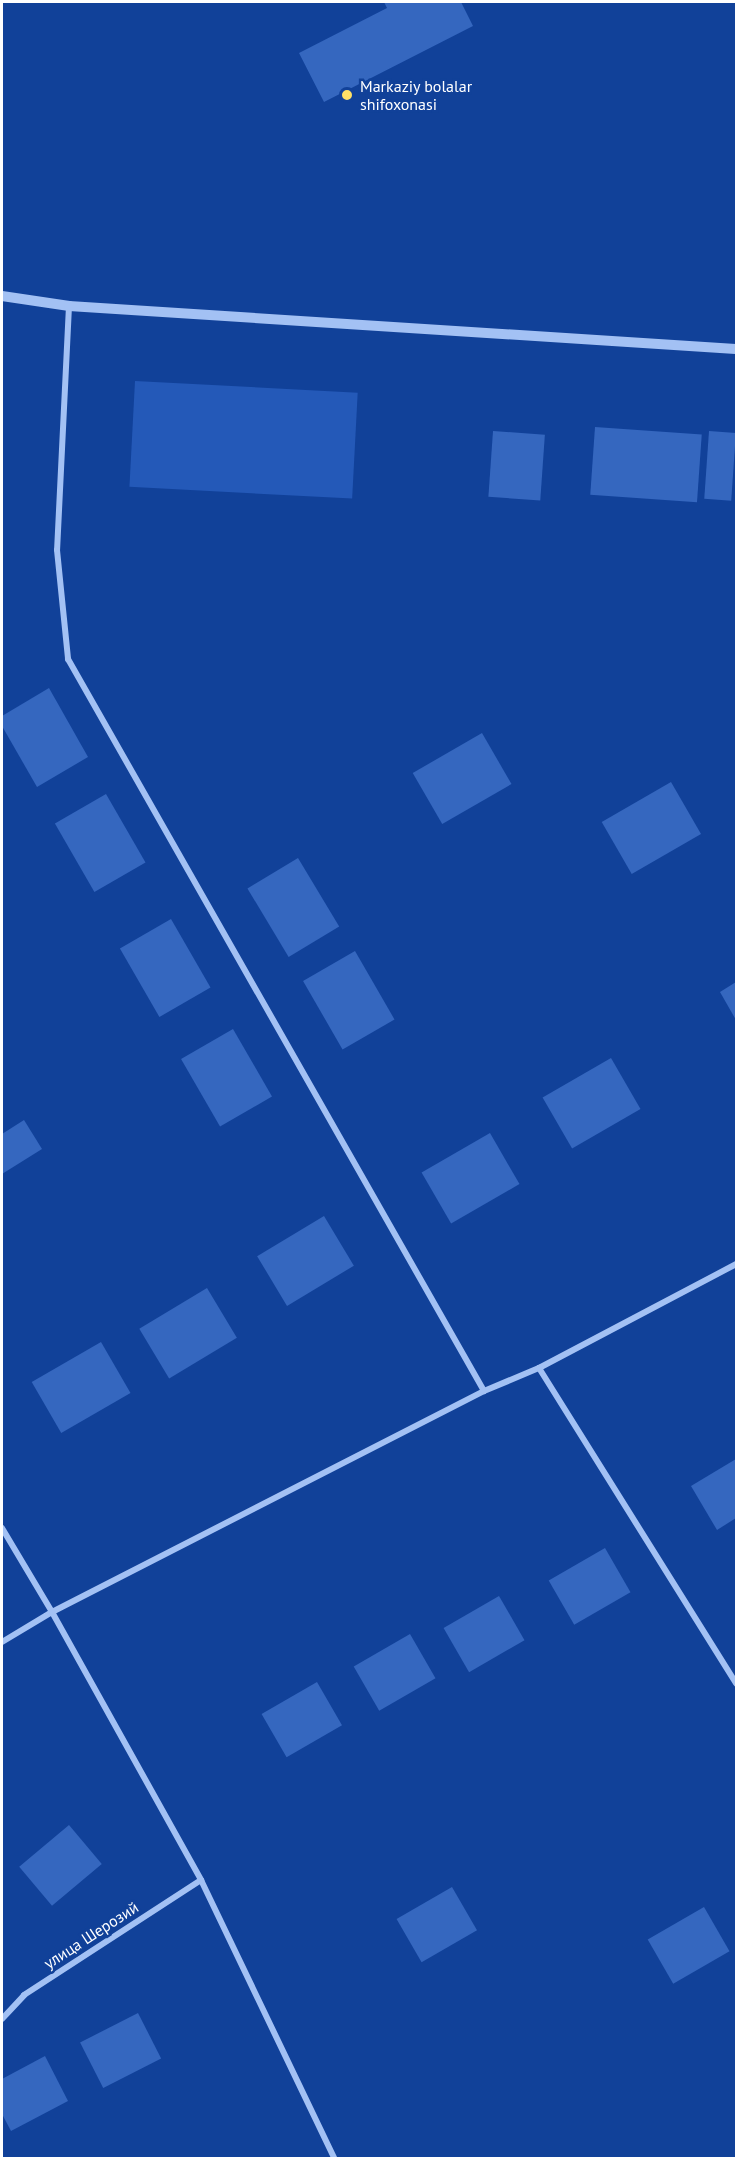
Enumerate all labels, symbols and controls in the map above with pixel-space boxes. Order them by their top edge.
place label: Markaziy bolalar shifoxonasi [360,76,473,114]
marker: Markaziy bolalar shifoxonasi [338,86,356,104]
street label: улица Шерозий [40,1897,142,1973]

